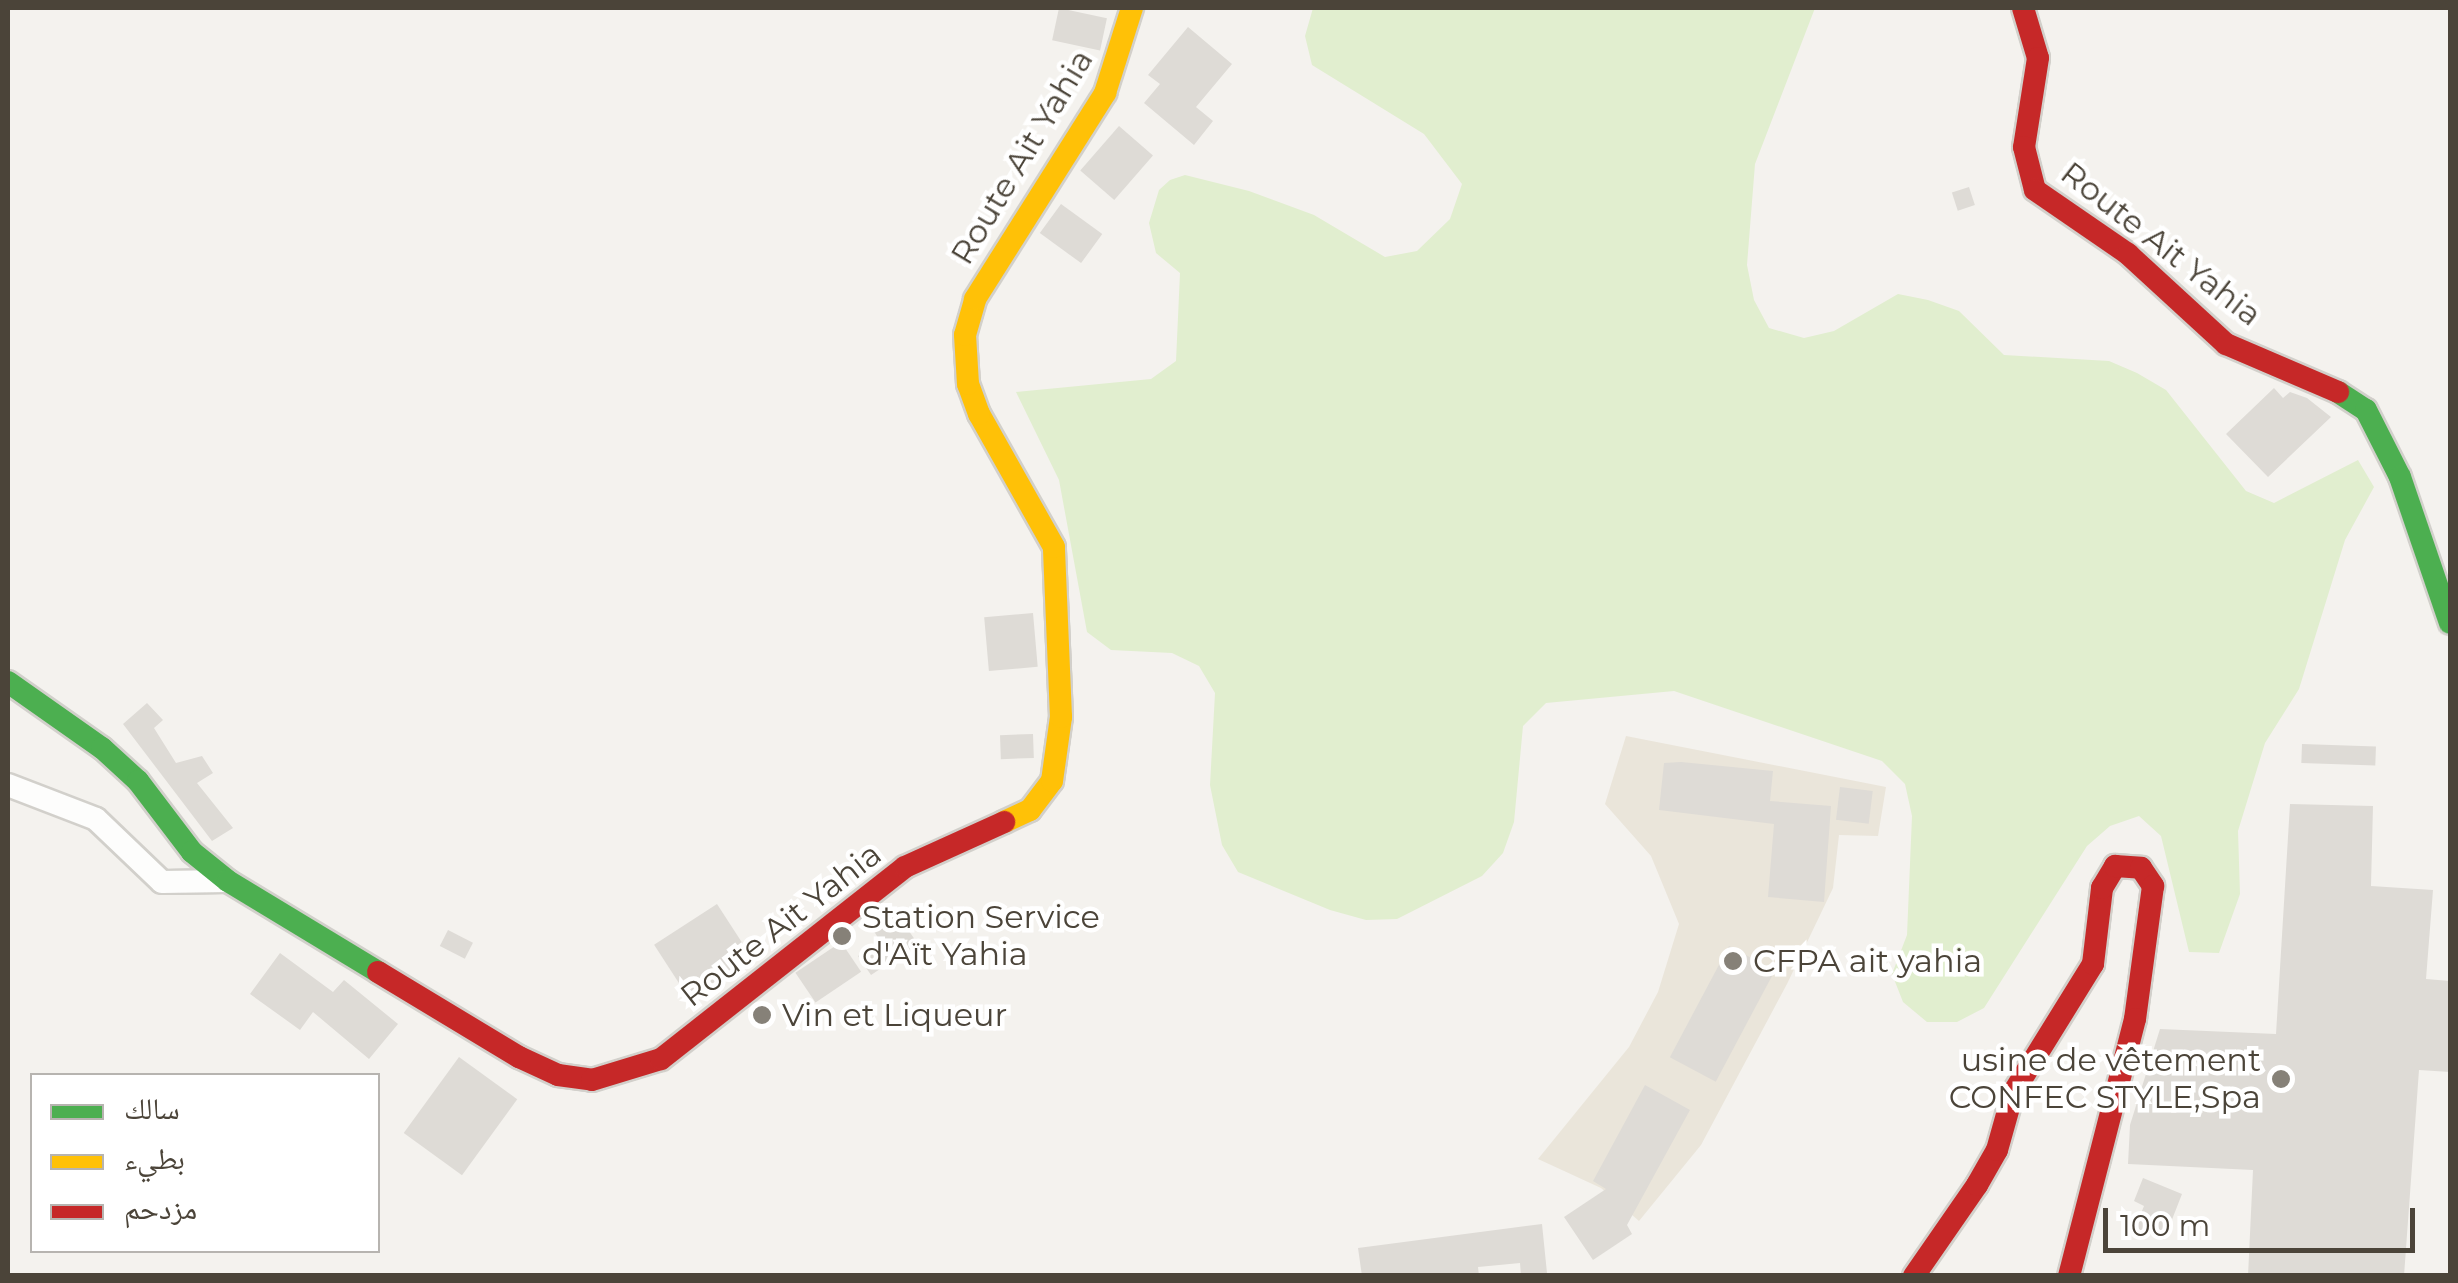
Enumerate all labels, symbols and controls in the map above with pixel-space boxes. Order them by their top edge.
street label: Route Ait Yahia [943,43,1101,271]
street label: Route Ait Yahia [2053,154,2269,334]
street label: Route Ait Yahia [673,835,889,1015]
place label: Station Service d'Aït Yahia [862,899,1100,974]
marker: Station Service d'Aït Yahia [831,925,853,947]
place label: CFPA ait yahia [1753,942,1982,980]
marker: CFPA ait yahia [1722,950,1744,972]
place label: Vin et Liqueur [782,996,1007,1034]
marker: Vin et Liqueur [751,1004,773,1026]
place label: usine de vêtement CONFEC STYLE,Spa [1949,1042,2261,1117]
marker: usine de vêtement CONFEC STYLE,Spa [2270,1068,2292,1090]
legend [30,1073,380,1253]
text: سالك [124,1090,180,1127]
text: بطيء [124,1140,185,1177]
scale bar [2108,1188,2420,1250]
text: مزدحم [124,1190,197,1227]
text: 100 m [2120,1207,2210,1244]

